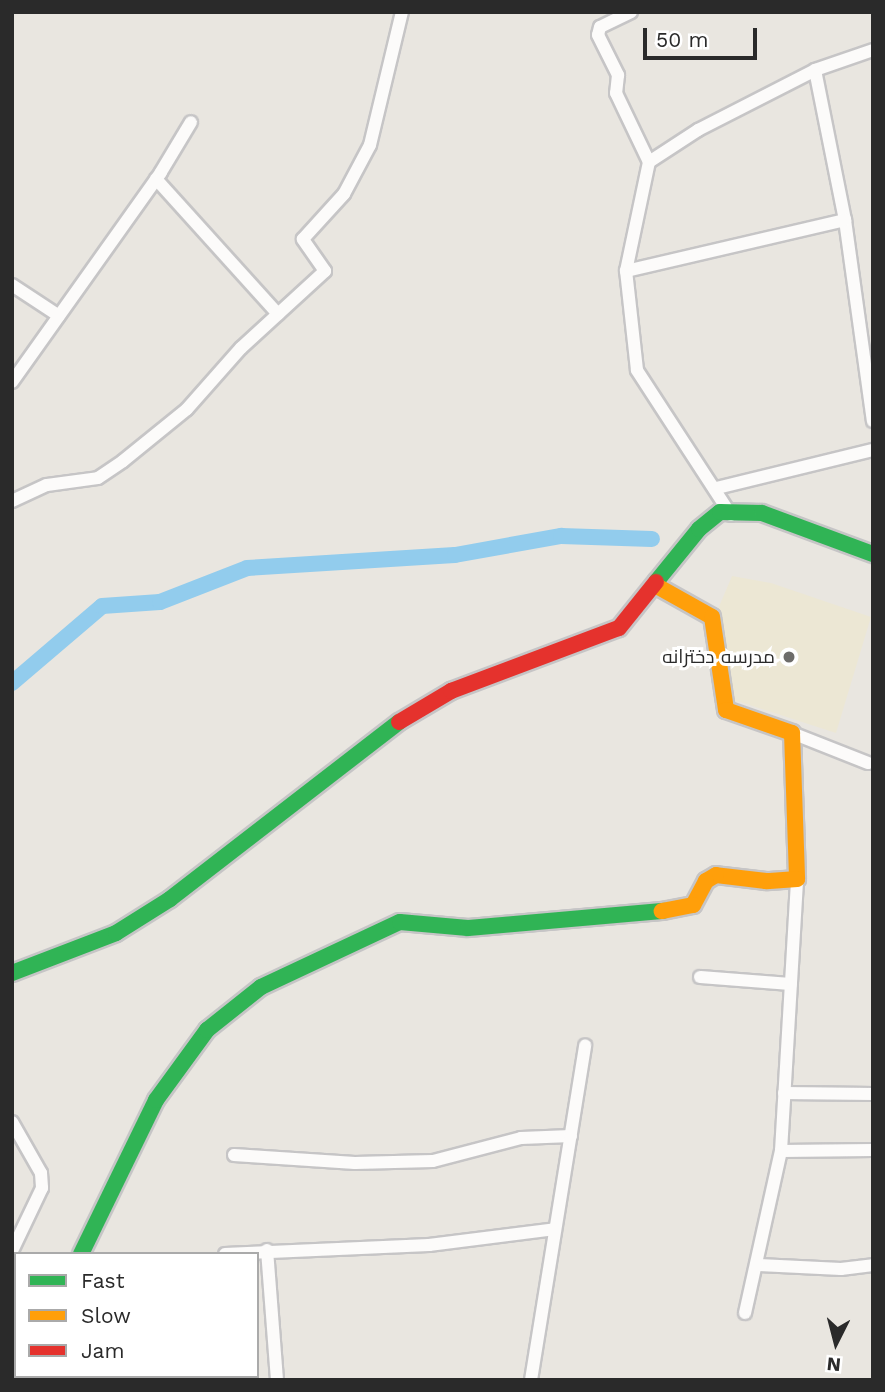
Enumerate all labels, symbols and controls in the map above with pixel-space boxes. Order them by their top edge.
scale bar [647,14,761,58]
text: 50 m [656,27,708,52]
place label: مدرسه دخترانه [662,646,775,668]
marker: مدرسه دخترانه [781,649,797,665]
legend [14,1252,259,1378]
text: Fast [81,1268,125,1293]
text: Slow [81,1303,131,1328]
north arrow [801,1308,871,1378]
text: Jam [81,1338,124,1363]
text: N [826,1352,842,1377]

